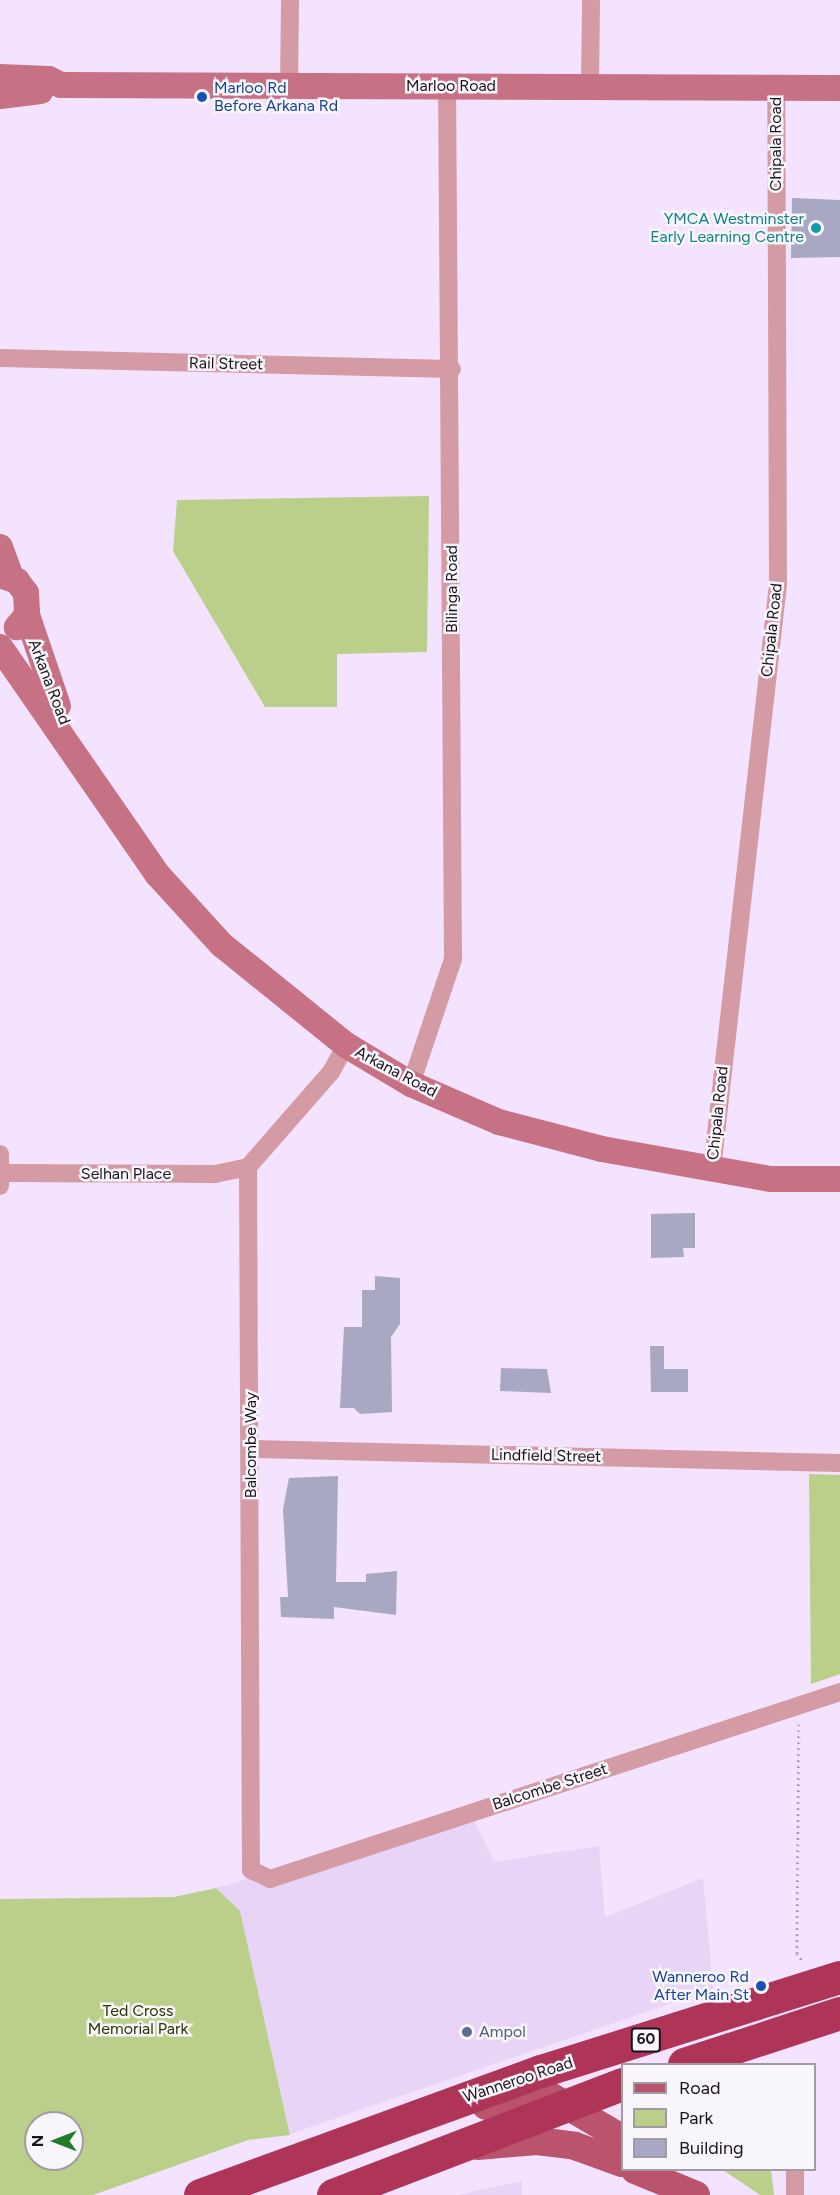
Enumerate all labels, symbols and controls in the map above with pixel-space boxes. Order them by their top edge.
street label: Marloo Road [406,76,496,96]
place label: Marloo Rd Before Arkana Rd [214,78,338,116]
marker: Marloo Rd Before Arkana Rd [195,90,209,104]
street label: Chipala Road [766,97,786,191]
place label: YMCA Westminster Early Learning Centre [650,209,804,247]
marker: YMCA Westminster Early Learning Centre [809,221,823,235]
street label: Rail Street [189,354,263,374]
street label: Bilinga Road [442,545,462,633]
street label: Chipala Road [758,582,786,678]
street label: Arkana Road [24,637,74,727]
street label: Arkana Road [352,1042,440,1102]
street label: Chipala Road [704,1065,732,1161]
street label: Selhan Place [81,1164,171,1184]
street label: Balcombe Way [241,1392,261,1498]
street label: Lindfield Street [491,1445,601,1467]
street label: Balcombe Street [490,1759,610,1815]
place label: Wanneroo Rd After Main St [652,1967,749,2005]
marker: Wanneroo Rd After Main St [754,1979,768,1993]
park label: Ted Cross Memorial Park [88,2001,188,2039]
place label: Ampol [479,2022,526,2042]
marker: Ampol [460,2025,474,2039]
road number: 60 [630,2028,662,2052]
street label: Wanneroo Road [461,2053,575,2107]
legend [621,2063,816,2171]
text: Road [679,2077,720,2099]
text: Park [679,2107,713,2129]
north arrow [24,2111,84,2171]
text: N [28,2135,47,2147]
text: Building [679,2137,744,2159]

